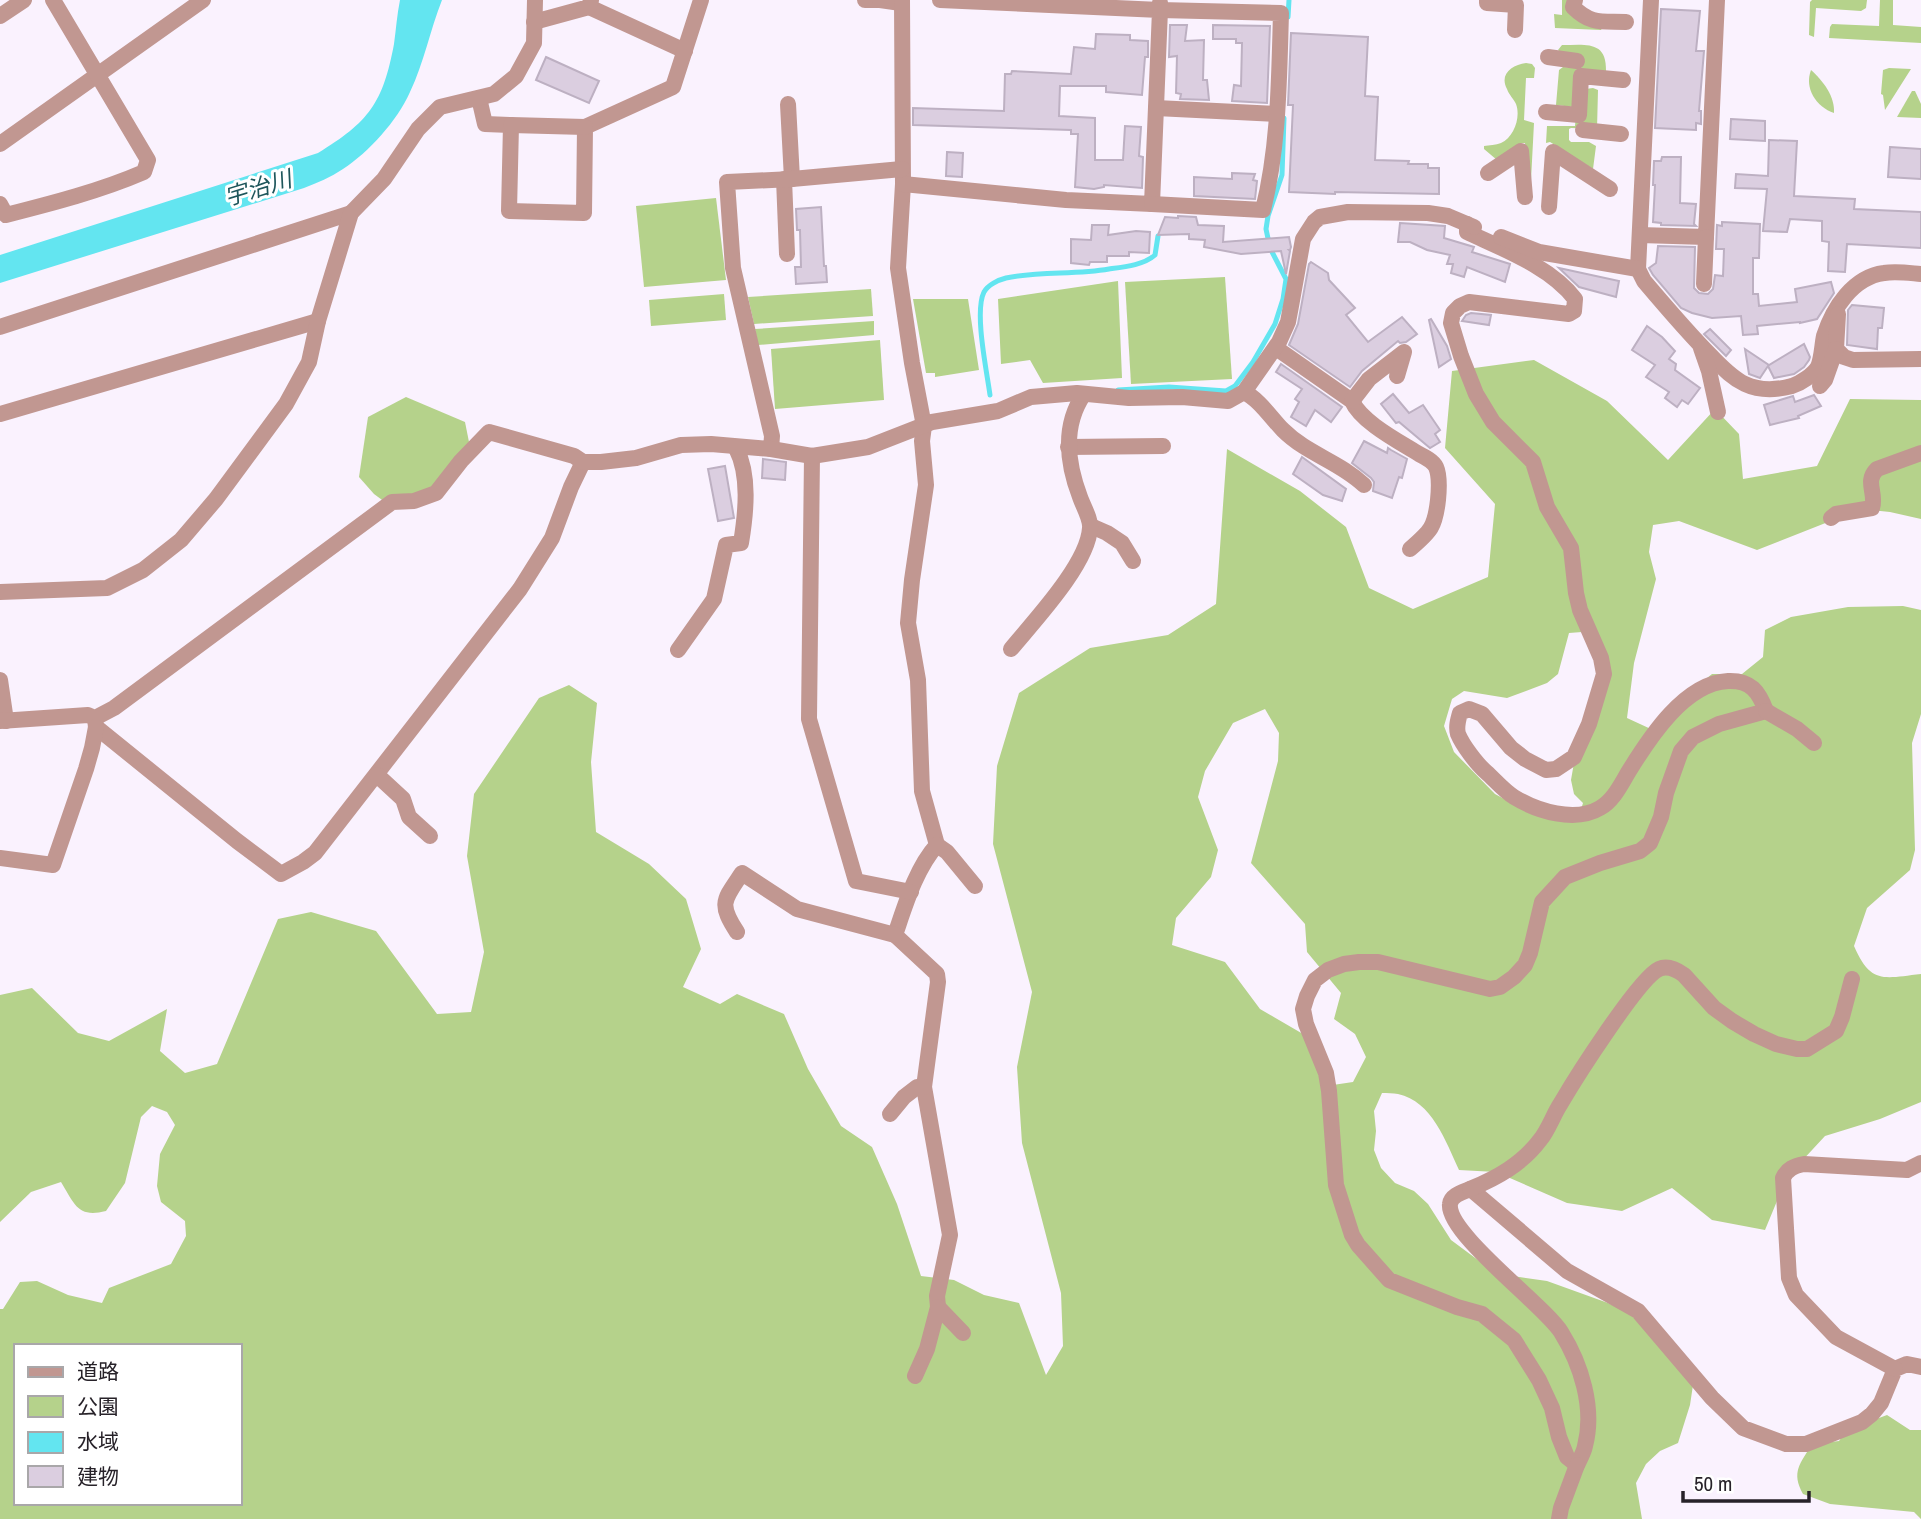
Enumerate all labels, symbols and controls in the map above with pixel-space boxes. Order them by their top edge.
water label: 宇治川 [220,162,298,212]
legend [14,1344,242,1505]
text: 道路 [77,1357,119,1386]
text: 公園 [77,1392,119,1421]
text: 水域 [77,1427,119,1456]
scale bar [1683,1460,1809,1504]
text: 建物 [77,1462,119,1491]
text: 50 m [1694,1469,1732,1498]

